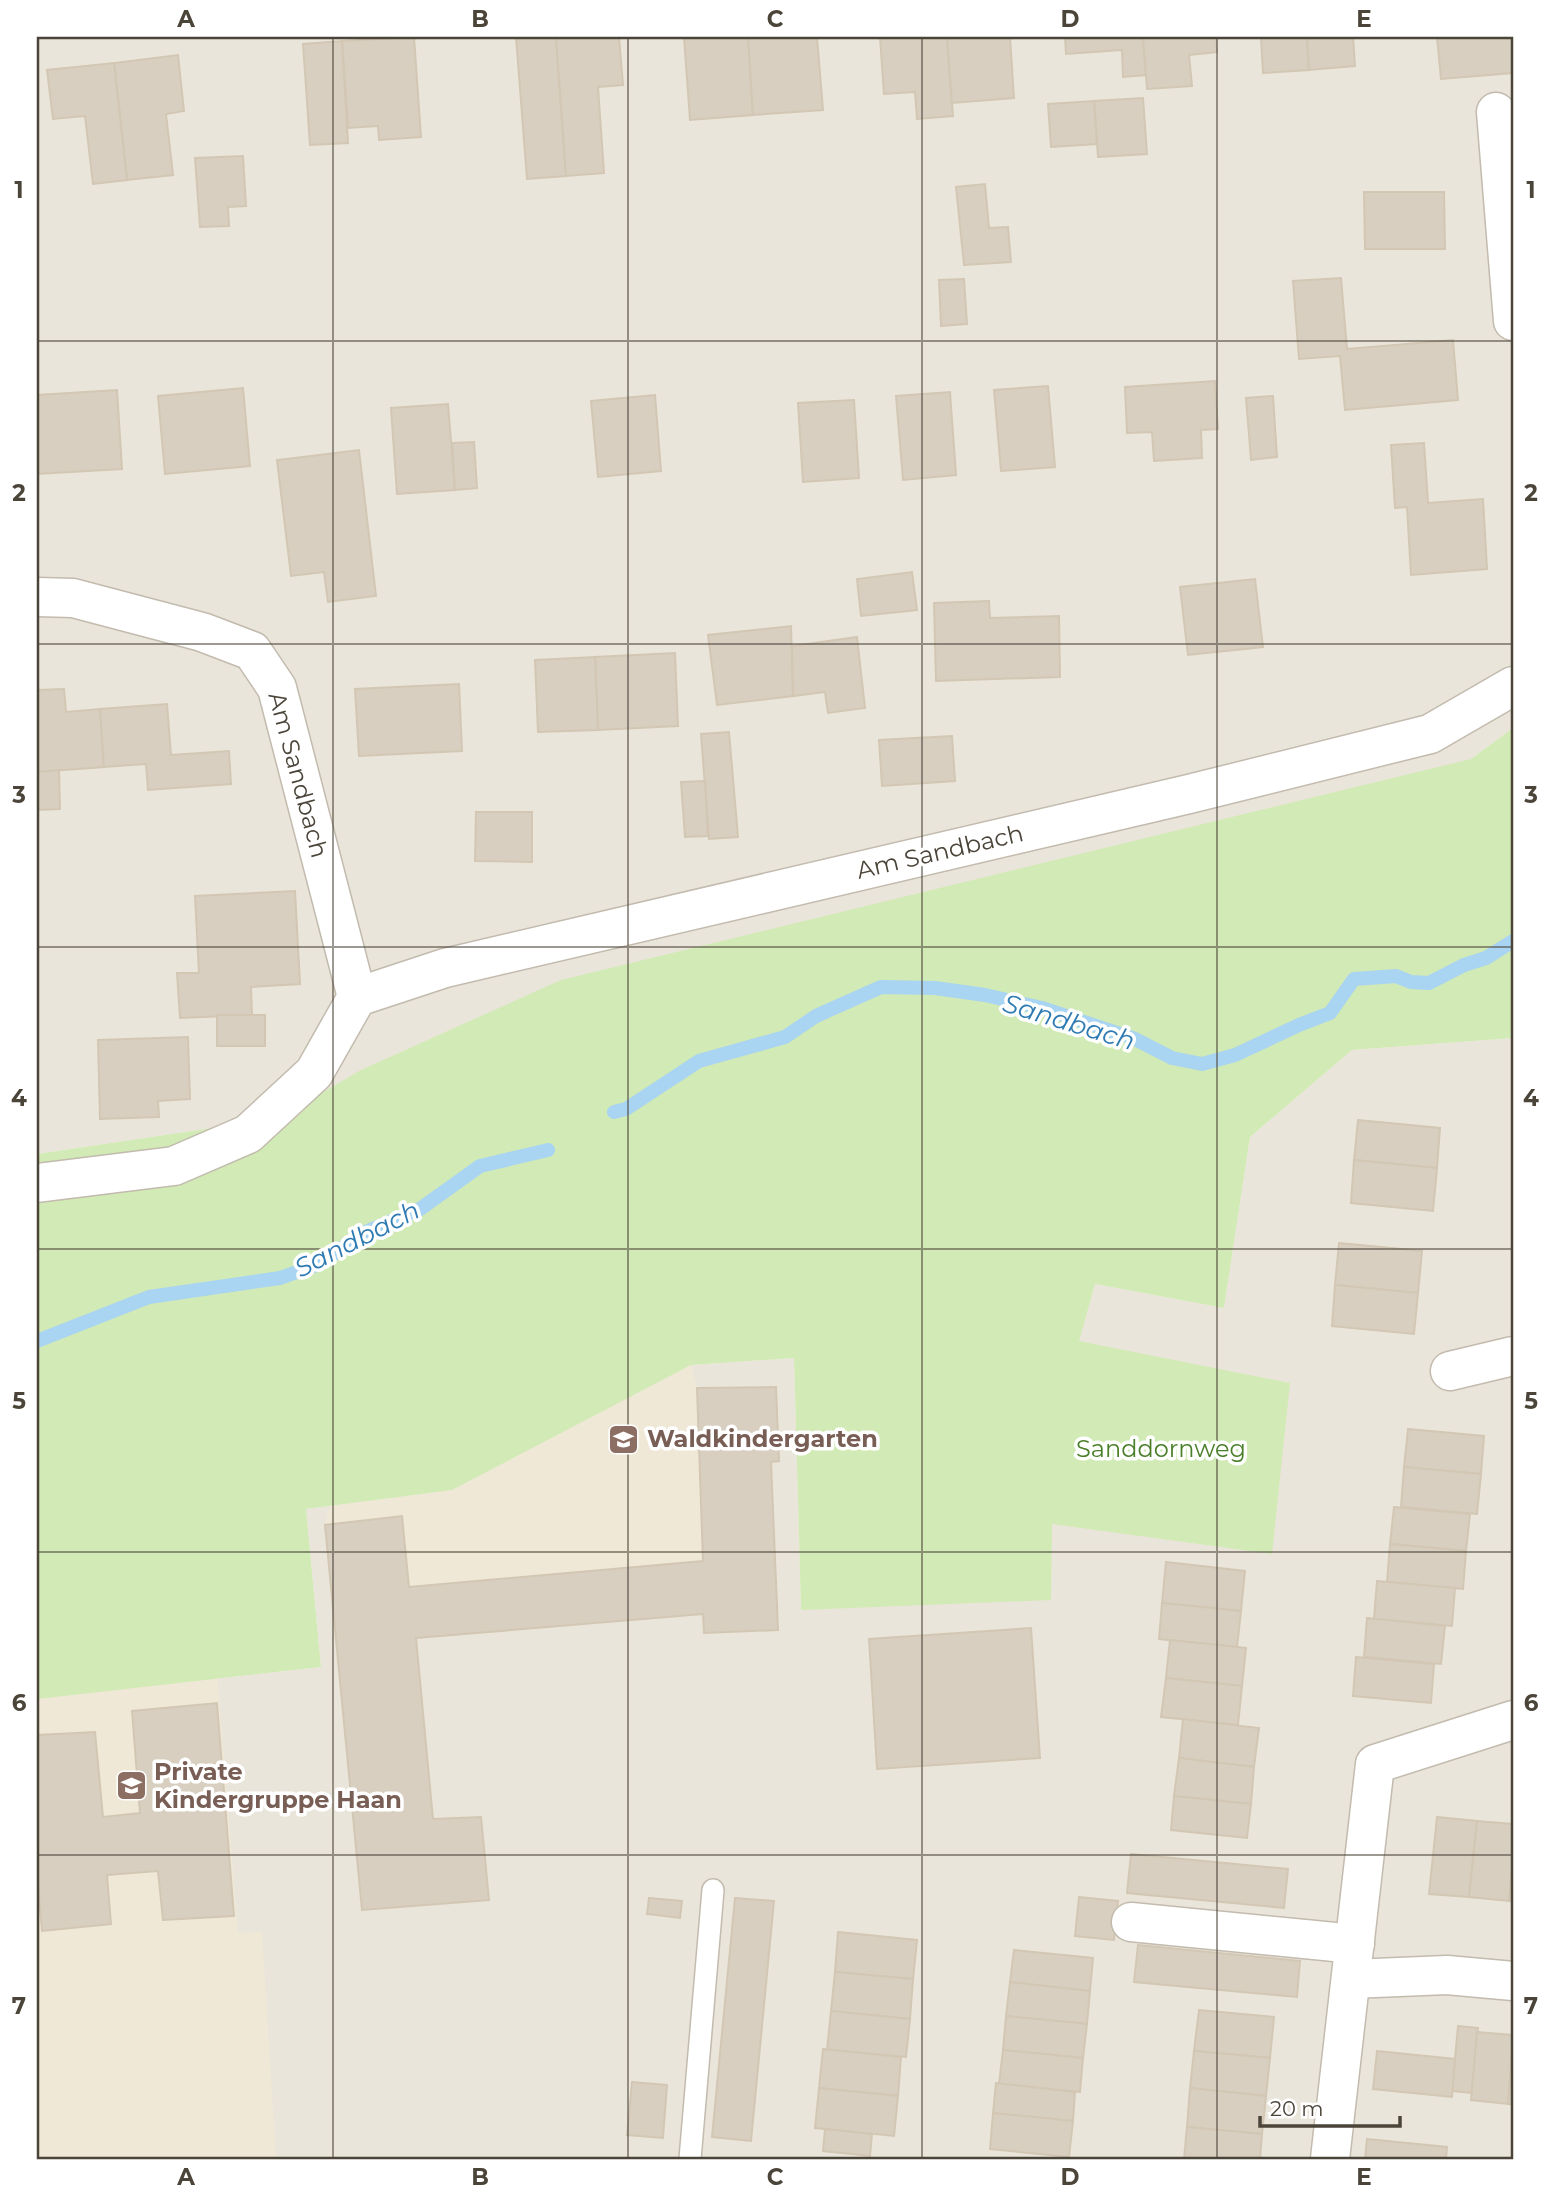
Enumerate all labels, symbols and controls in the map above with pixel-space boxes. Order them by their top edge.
text: A [176,5,195,33]
text: B [471,5,489,33]
text: C [767,5,784,33]
text: D [1061,5,1080,33]
text: E [1356,5,1372,33]
text: 1 [14,176,24,204]
text: 1 [1526,176,1536,204]
text: 2 [12,479,26,507]
text: 2 [1524,479,1538,507]
street label: Am Sandbach [262,689,335,861]
text: 3 [11,781,26,809]
text: 3 [1523,781,1538,809]
street label: Am Sandbach [854,818,1026,885]
water label: Sandbach [999,987,1139,1057]
text: 4 [11,1084,27,1112]
text: 4 [1523,1084,1539,1112]
water label: Sandbach [289,1194,425,1284]
text: 5 [12,1387,26,1415]
text: 5 [1524,1387,1538,1415]
school or university icon: Waldkindergarten [607,1422,641,1456]
place label: Waldkindergarten [647,1424,878,1453]
park label: Sanddornweg [1076,1434,1246,1463]
text: 6 [12,1689,27,1717]
text: 6 [1524,1689,1539,1717]
place label: Private Kindergruppe Haan [154,1757,402,1814]
school or university icon: Private Kindergruppe Haan [114,1769,148,1803]
text: 7 [12,1992,26,2020]
text: 7 [1524,1992,1538,2020]
scale bar [1260,2084,1400,2128]
text: 20 m [1270,2096,1324,2121]
text: A [176,2163,195,2191]
text: B [471,2163,489,2191]
text: C [767,2163,784,2191]
text: D [1061,2163,1080,2191]
text: E [1356,2163,1372,2191]

